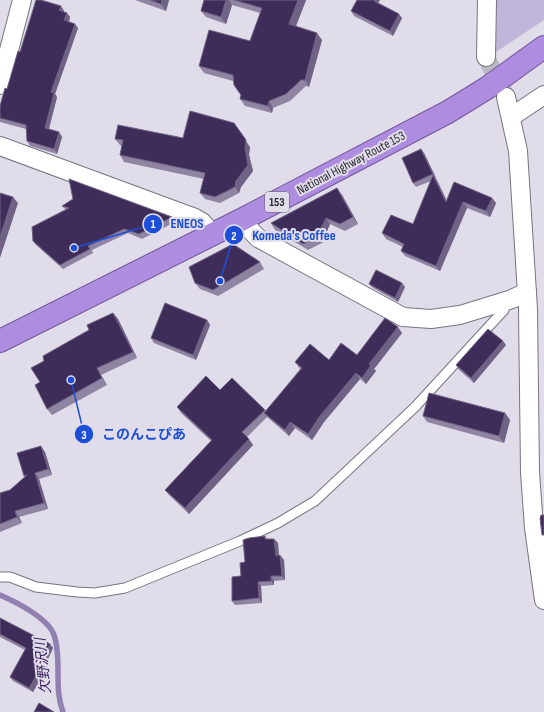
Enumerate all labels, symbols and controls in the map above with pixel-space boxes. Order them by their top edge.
street label: National Highway Route 153 [294,128,408,198]
road number: 153 [265,192,289,212]
callout: ENEOS [143,211,212,237]
text: ENEOS [171,215,204,232]
text: 1 [151,217,156,232]
callout: Komeda's Coffee [224,222,344,248]
text: Komeda's Coffee [252,227,336,244]
text: 2 [231,229,237,244]
callout: このんこぴあ [74,421,194,447]
text: このんこぴあ [102,426,186,443]
text: 3 [81,428,87,443]
water label: 欠野沢川 [31,635,54,695]

